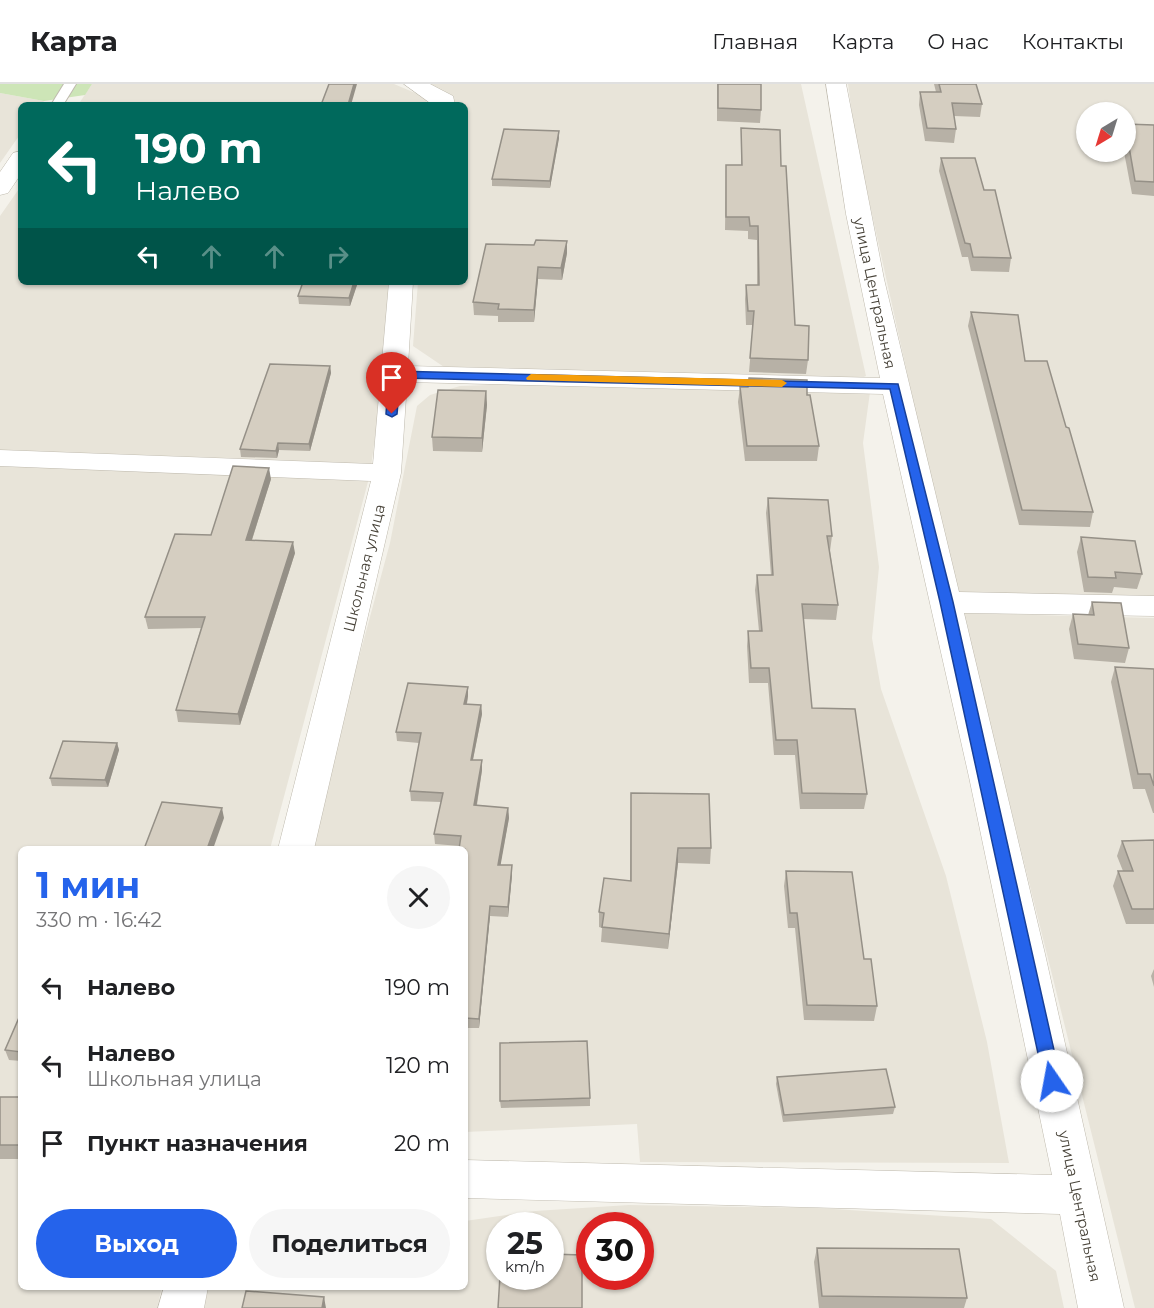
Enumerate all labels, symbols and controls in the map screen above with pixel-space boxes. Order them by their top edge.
text: Карта [30,24,118,58]
text: Главная [712,29,798,54]
text: Карта [831,29,894,54]
text: О нас [927,29,989,54]
text: Контакты [1022,29,1124,54]
north arrow [1076,102,1136,162]
map controls [1076,102,1136,162]
text: 190 m [135,122,263,174]
icon: left [36,126,114,204]
text: Налево [135,174,240,207]
street label: улица Центральная [849,215,900,370]
icon: left [132,240,165,273]
icon: ahead [195,240,228,273]
icon: ahead [258,240,291,273]
icon: right [321,240,354,273]
pin [366,352,417,414]
icon: arrive [375,361,408,394]
street label: Школьная улица [339,502,389,634]
text: 1 мин [36,863,140,907]
button: close [387,866,450,929]
text: 330 m · 16:42 [36,908,162,932]
icon: left [36,971,69,1004]
text: Налево [87,974,175,1001]
text: 190 m [385,974,450,1001]
text: Налево [87,1040,175,1067]
icon: left [36,1049,69,1082]
position arrow [1020,1049,1084,1113]
text: 120 m [386,1052,450,1079]
text: Школьная улица [87,1067,262,1091]
icon: arrive [36,1127,69,1160]
street label: улица Центральная [1054,1128,1105,1283]
text: Пункт назначения [87,1130,308,1157]
text: 20 m [394,1130,450,1157]
button: Выход [36,1209,237,1278]
button: Поделиться [249,1209,450,1278]
speed limit sign: 30 [576,1212,654,1290]
text: 25 [507,1225,543,1262]
text: km/h [505,1257,545,1276]

